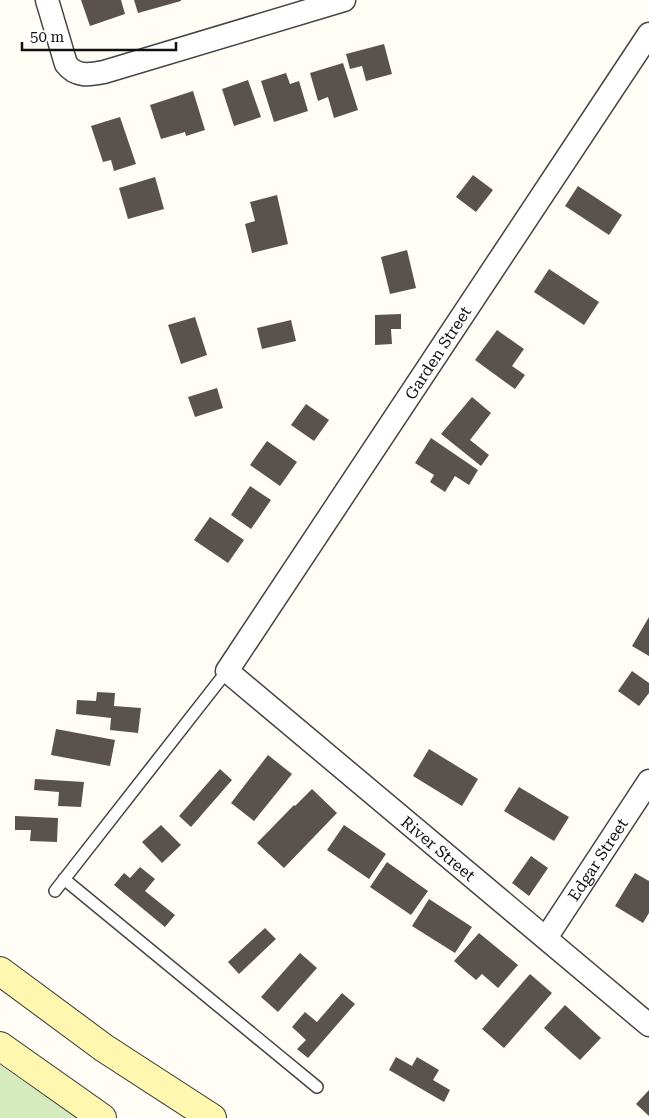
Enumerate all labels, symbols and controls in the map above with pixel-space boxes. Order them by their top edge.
scale bar [22,20,176,52]
text: 50 m [30,28,65,46]
street label: Garden Street [401,303,475,403]
street label: River Street [398,812,479,885]
street label: Edgar Street [564,815,632,904]

